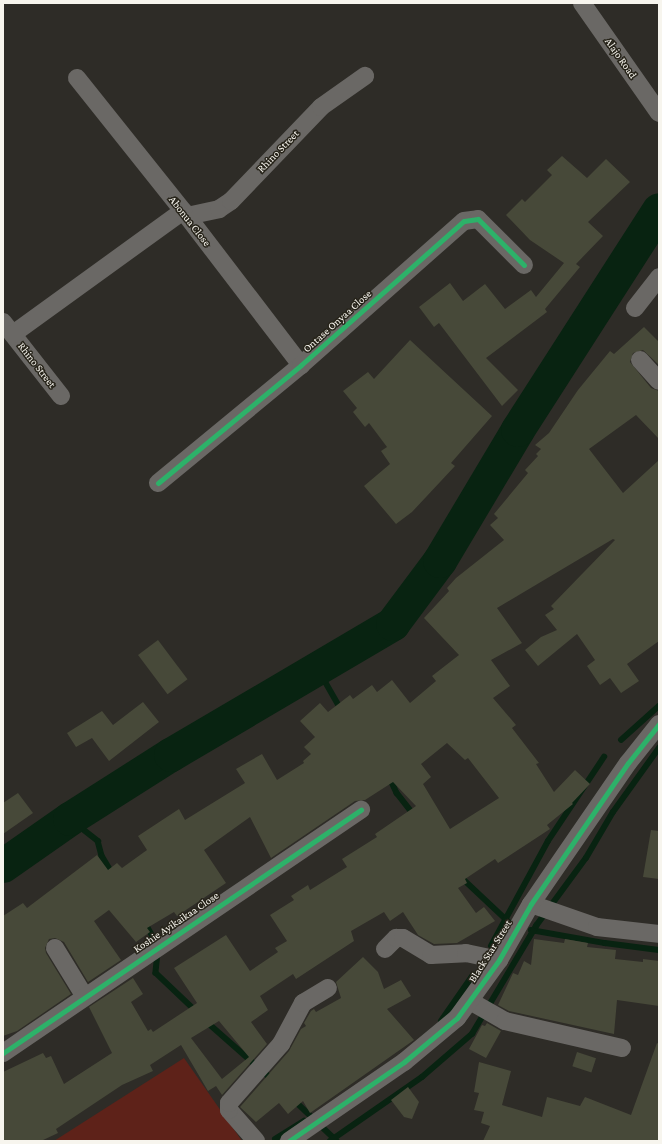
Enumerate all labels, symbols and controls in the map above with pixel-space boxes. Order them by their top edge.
street label: Alajo Road [602,35,640,81]
street label: Rhino Street [254,127,302,175]
street label: Abonua Close [166,193,214,249]
street label: Ontase Onyaa Close [300,287,374,355]
street label: Rhino Street [15,340,59,390]
street label: Koshie Ayikaikaa Close [131,889,221,955]
street label: Black Star Street [465,917,515,985]

